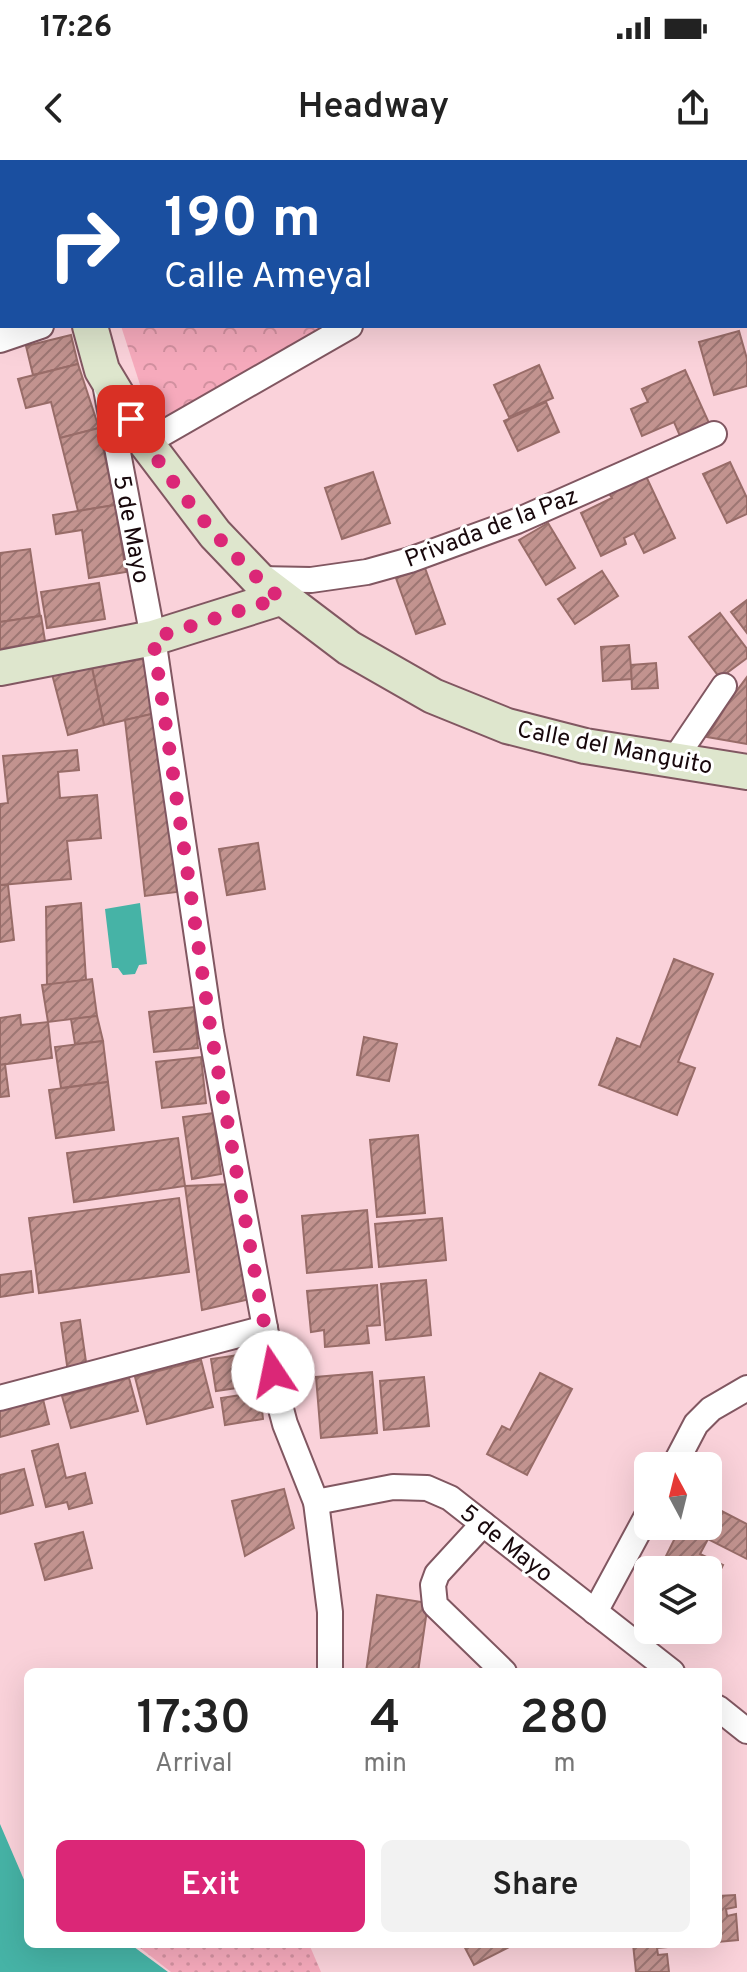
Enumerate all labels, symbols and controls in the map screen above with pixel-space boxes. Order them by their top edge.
text: 17:26 [40,10,112,47]
text: Headway [298,85,449,131]
icon: back [32,86,76,130]
icon: share [671,86,715,130]
text: 190 m [164,186,321,256]
icon: right [32,192,136,296]
text: Calle Ameyal [164,255,372,301]
pin [97,385,165,453]
icon: arrive [109,397,153,441]
street label: 5 de Mayo [105,473,155,586]
street label: Privada de la Paz [401,482,583,576]
street label: Calle del Manguito [514,715,715,783]
position arrow [231,1330,315,1414]
north arrow [634,1452,722,1540]
map controls [634,1452,722,1644]
street label: 5 de Mayo [453,1499,558,1590]
button: layers [634,1556,722,1644]
text: 17:30 [137,1690,251,1750]
text: 4 [370,1690,400,1750]
text: 280 [519,1690,609,1750]
text: Arrival [155,1748,233,1781]
text: min [364,1748,407,1781]
text: m [553,1748,575,1781]
button: Exit [56,1840,365,1932]
button: Share [381,1840,690,1932]

